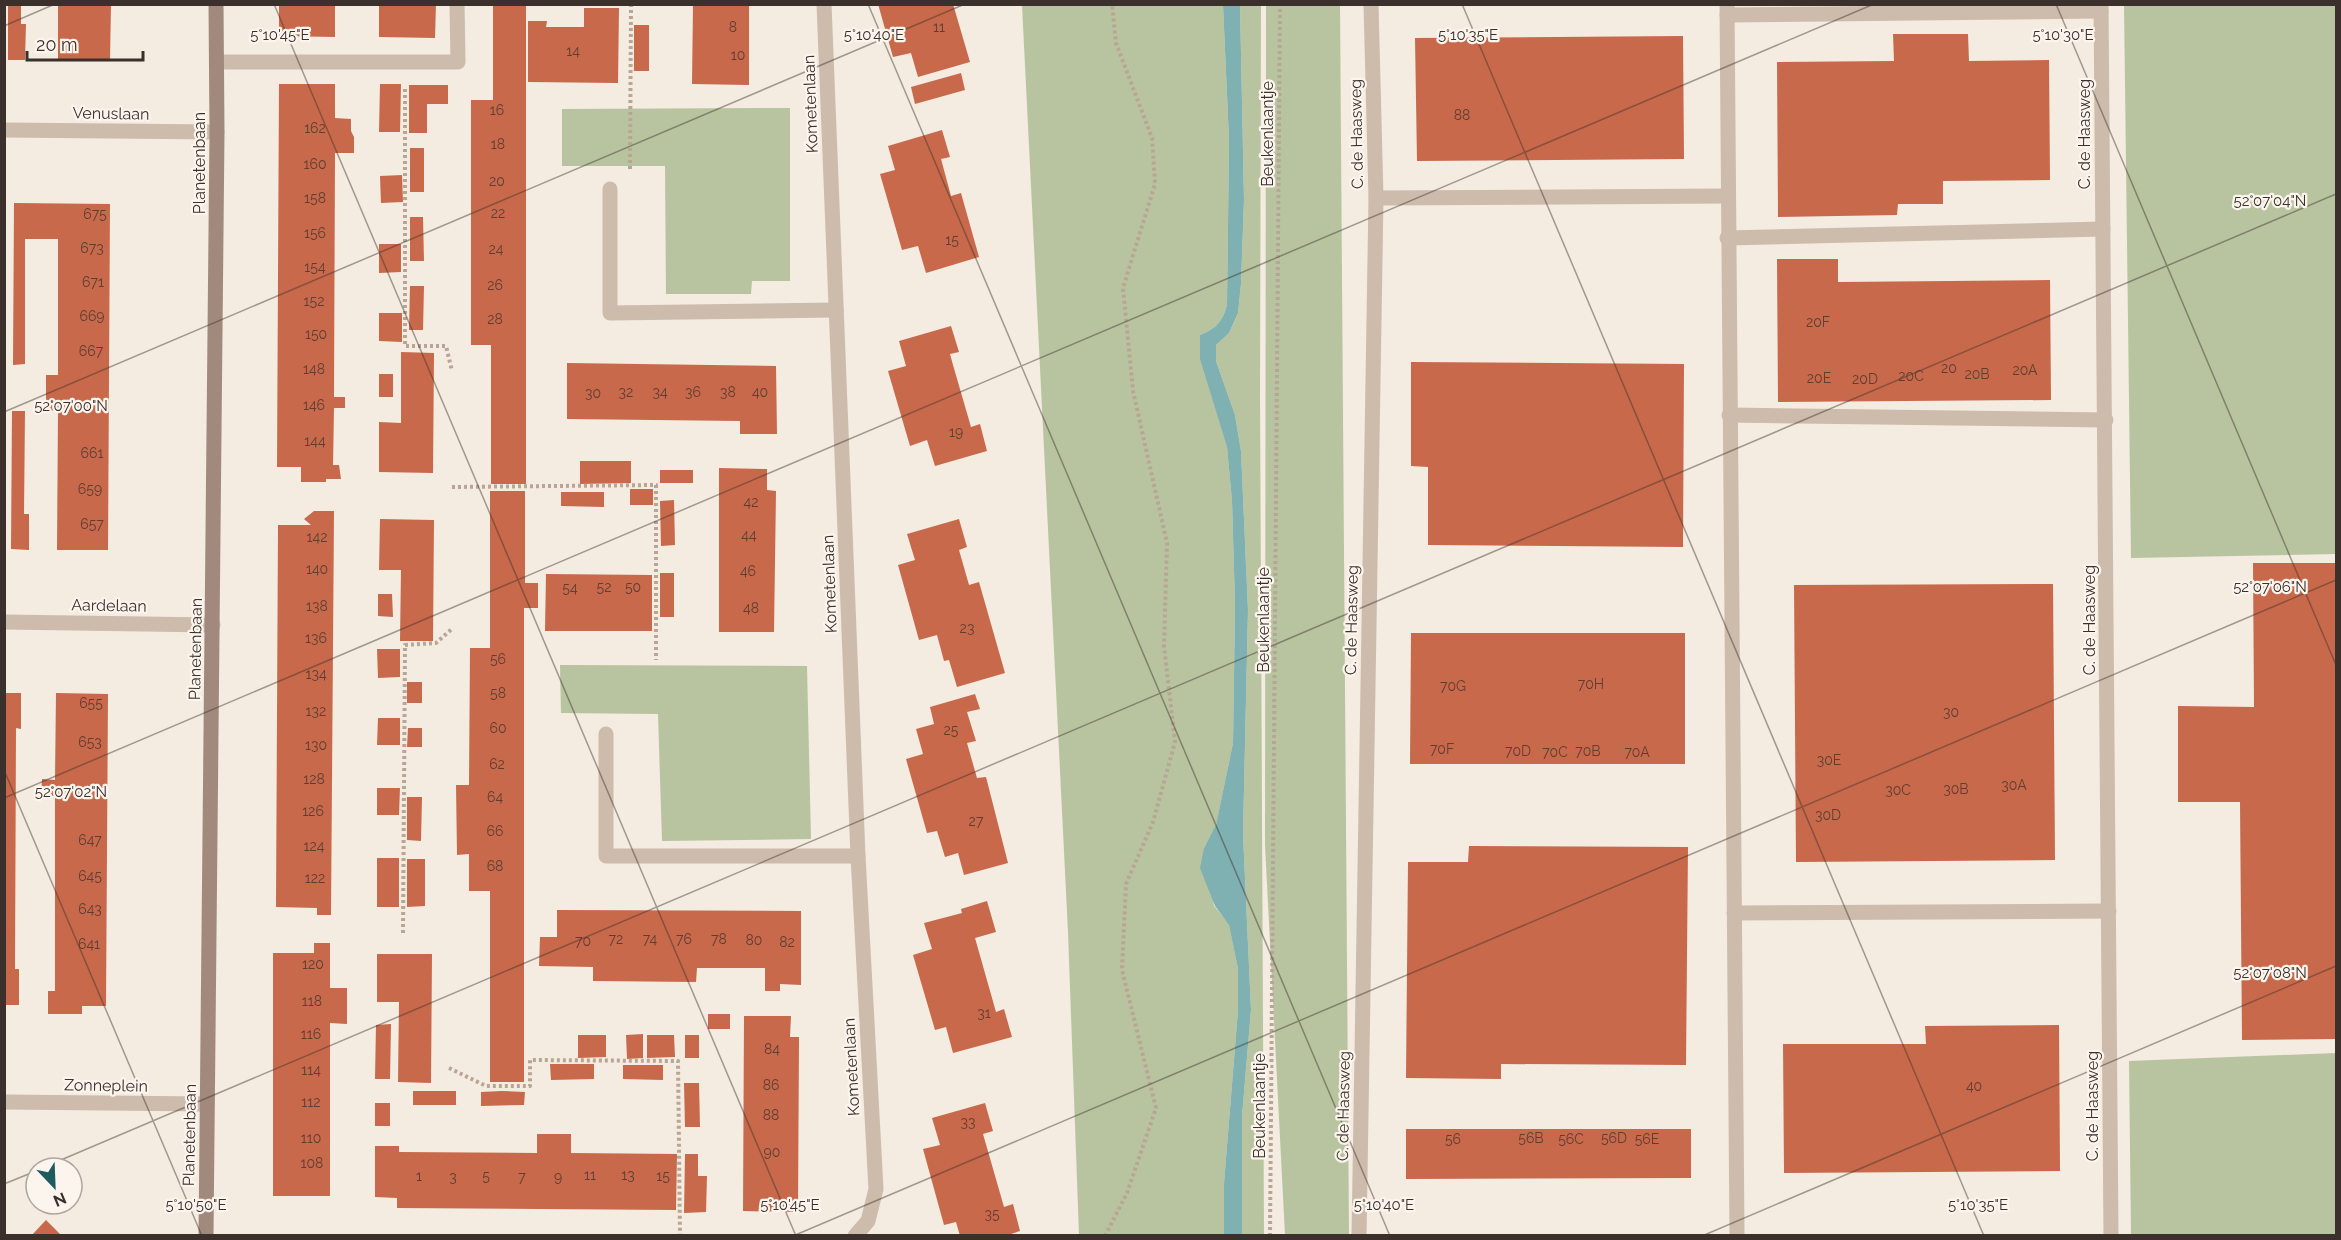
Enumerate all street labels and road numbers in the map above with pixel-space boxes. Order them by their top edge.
street label: Kometenlaan [799,54,822,153]
street label: C. de Haasweg [1346,79,1367,189]
street label: C. de Haasweg [2075,79,2094,189]
street label: Beukenlaantje [1258,81,1277,187]
street label: Venuslaan [72,103,150,124]
street label: Planetenbaan [190,112,209,214]
street label: Kometenlaan [818,534,841,633]
street label: C. de Haasweg [1341,565,1362,675]
street label: C. de Haasweg [2080,565,2099,675]
street label: Beukenlaantje [1254,567,1273,673]
street label: Aardelaan [71,595,147,616]
street label: Planetenbaan [185,598,206,700]
street label: Kometenlaan [839,1017,864,1117]
street label: C. de Haasweg [1333,1051,1354,1161]
street label: C. de Haasweg [2083,1051,2102,1161]
street label: Beukenlaantje [1250,1053,1269,1159]
street label: Zonneplein [64,1075,148,1096]
street label: Planetenbaan [179,1084,200,1186]

